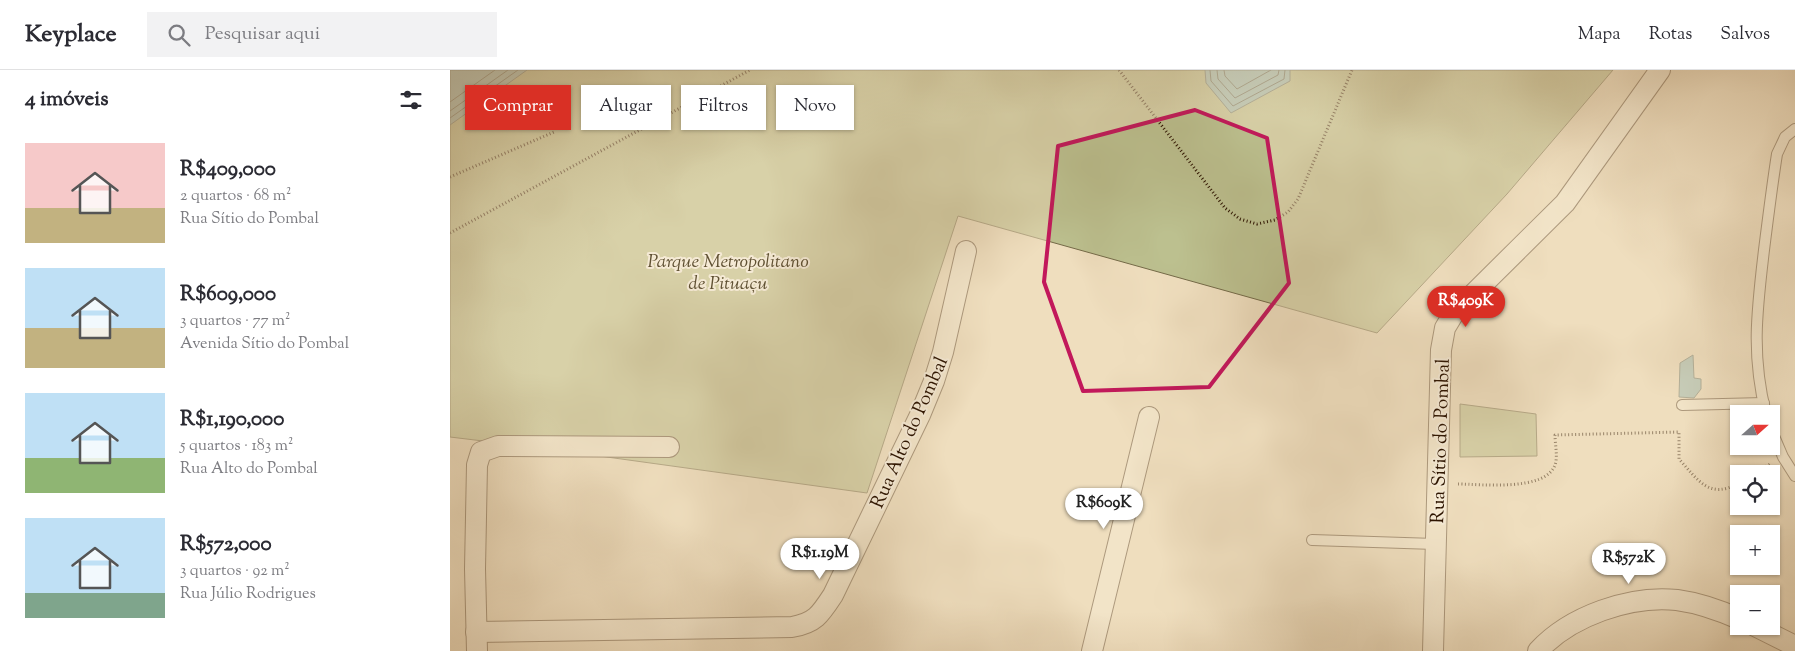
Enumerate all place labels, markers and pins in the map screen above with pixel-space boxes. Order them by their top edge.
pin: R$409K [1425,286,1507,328]
pin: R$609K [1063,488,1145,530]
pin: R$1.19M [774,538,866,580]
pin: R$572K [1588,542,1670,585]

